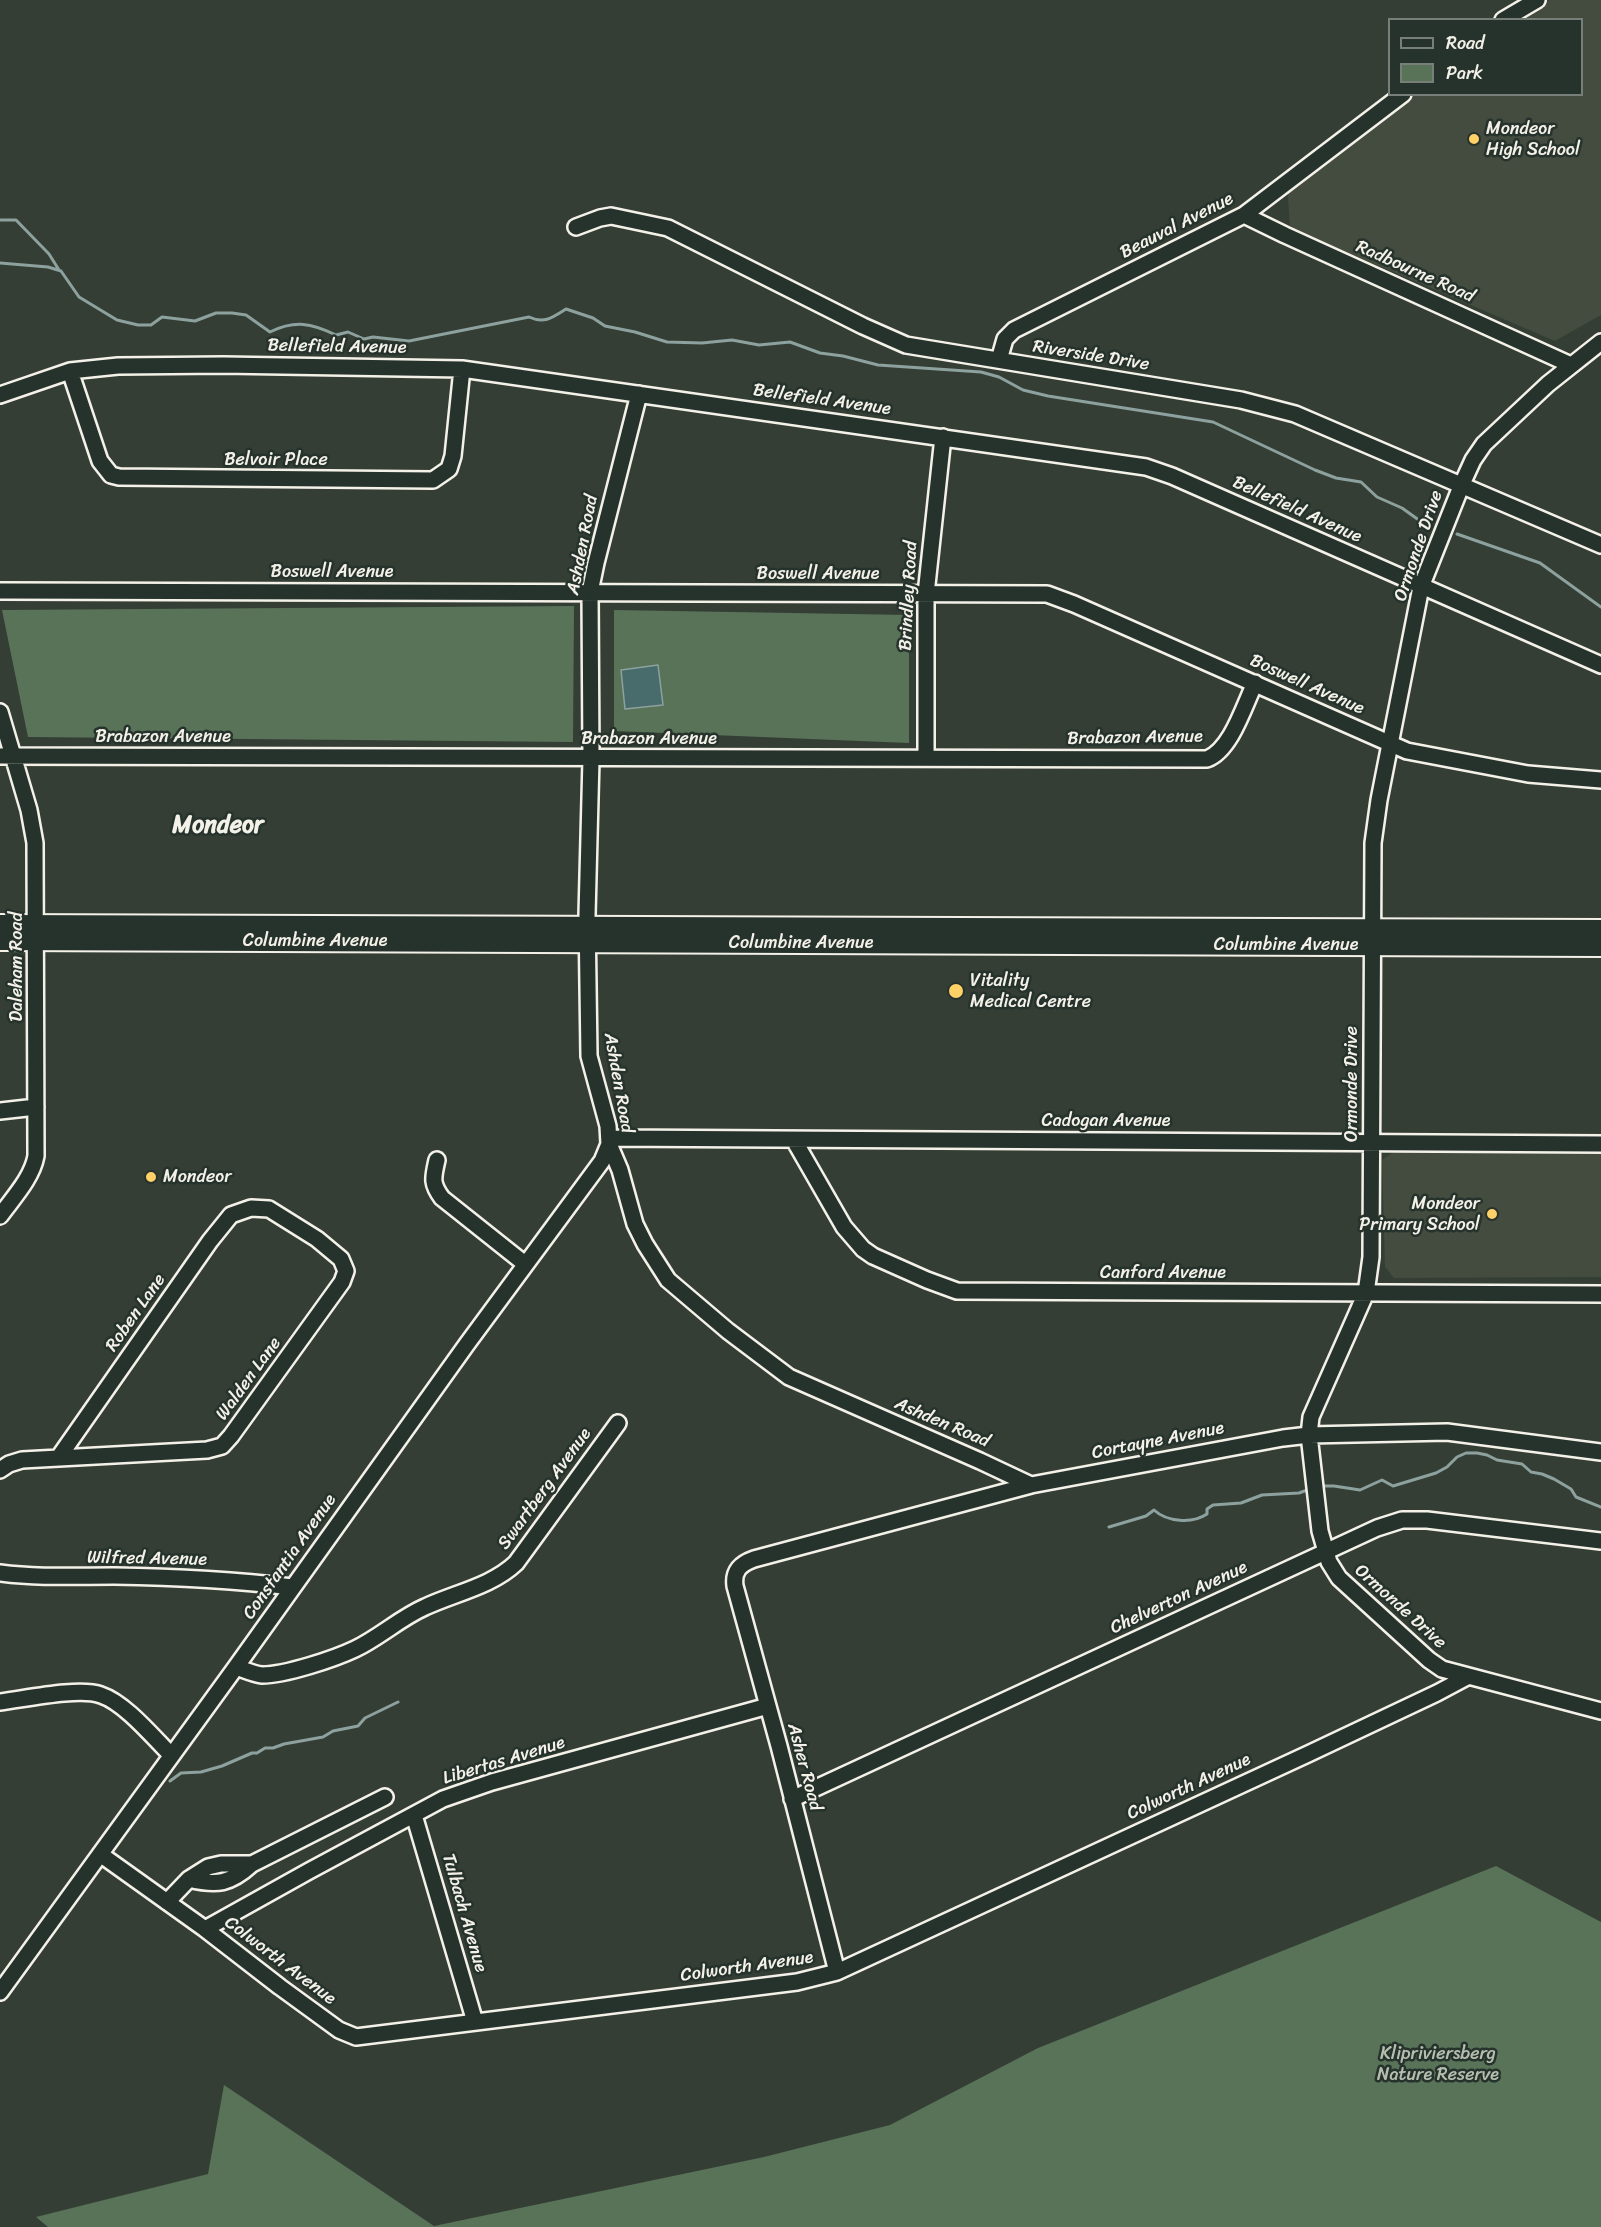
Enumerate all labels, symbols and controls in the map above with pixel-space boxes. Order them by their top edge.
legend [1388,18,1583,96]
text: Road [1446,27,1485,59]
text: Park [1446,57,1483,89]
place label: Mondeor High School [1486,118,1580,160]
marker: Mondeor High School [1467,132,1481,146]
street label: Beauval Avenue [1117,188,1237,264]
street label: Radbourne Road [1352,236,1478,308]
street label: Bellefield Avenue [267,335,407,359]
street label: Riverside Drive [1031,336,1151,376]
street label: Bellefield Avenue [752,380,892,420]
street label: Belvoir Place [224,449,328,471]
street label: Bellefield Avenue [1229,472,1365,548]
street label: Ormonde Drive [1390,488,1448,604]
street label: Ashden Road [563,493,603,597]
street label: Brindley Road [895,541,923,651]
street label: Boswell Avenue [271,561,393,583]
street label: Boswell Avenue [757,563,879,585]
street label: Boswell Avenue [1246,650,1368,720]
street label: Brabazon Avenue [95,726,231,748]
street label: Brabazon Avenue [1067,726,1203,750]
street label: Brabazon Avenue [581,728,717,750]
district label: Mondeor [172,812,264,840]
street label: Daleham Road [6,912,28,1022]
street label: Columbine Avenue [243,930,387,952]
street label: Columbine Avenue [729,932,873,954]
street label: Columbine Avenue [1214,934,1358,956]
place label: Vitality Medical Centre [970,970,1091,1012]
marker: Vitality Medical Centre [947,982,965,1000]
street label: Ormonde Drive [1341,1026,1363,1142]
street label: Ashden Road [599,1031,637,1135]
street label: Cadogan Avenue [1042,1110,1170,1132]
place label: Mondeor [163,1166,232,1188]
marker: Mondeor [144,1170,158,1184]
place label: Mondeor Primary School [1359,1193,1480,1236]
marker: Mondeor Primary School [1485,1207,1499,1221]
street label: Canford Avenue [1100,1262,1226,1284]
street label: Roben Lane [101,1270,171,1356]
street label: Walden Lane [212,1333,286,1425]
street label: Ashden Road [891,1393,993,1453]
street label: Cortayne Avenue [1090,1418,1226,1464]
street label: Swartberg Avenue [494,1424,596,1554]
street label: Constantia Avenue [239,1490,341,1624]
street label: Wilfred Avenue [87,1547,207,1571]
street label: Chelverton Avenue [1107,1557,1251,1639]
street label: Ormonde Drive [1350,1560,1450,1654]
street label: Asher Road [782,1721,826,1813]
street label: Libertas Avenue [440,1732,568,1790]
street label: Colworth Avenue [1124,1749,1254,1825]
street label: Tulbach Avenue [437,1851,491,1975]
street label: Colworth Avenue [220,1912,340,2010]
street label: Colworth Avenue [679,1947,815,1987]
park label: Klipriviersberg Nature Reserve [1377,2043,1499,2086]

